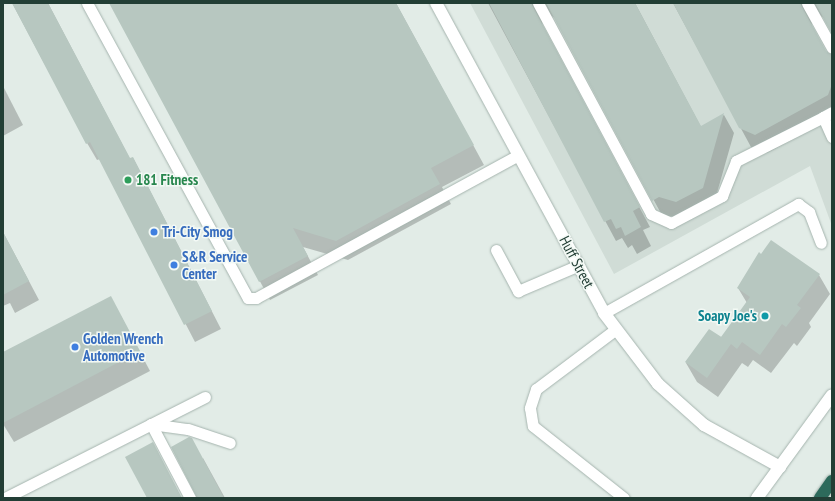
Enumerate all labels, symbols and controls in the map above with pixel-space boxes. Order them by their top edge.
place label: 181 Fitness [136,171,198,189]
marker: 181 Fitness [123,175,133,185]
place label: Tri-City Smog [162,223,233,241]
marker: Tri-City Smog [149,227,159,237]
street label: Huff Street [556,233,598,291]
place label: S&R Service Center [182,247,248,282]
marker: S&R Service Center [169,260,179,270]
place label: Soapy Joe's [698,307,757,325]
marker: Soapy Joe's [760,311,770,321]
place label: Golden Wrench Automotive [83,329,163,364]
marker: Golden Wrench Automotive [70,342,80,352]

